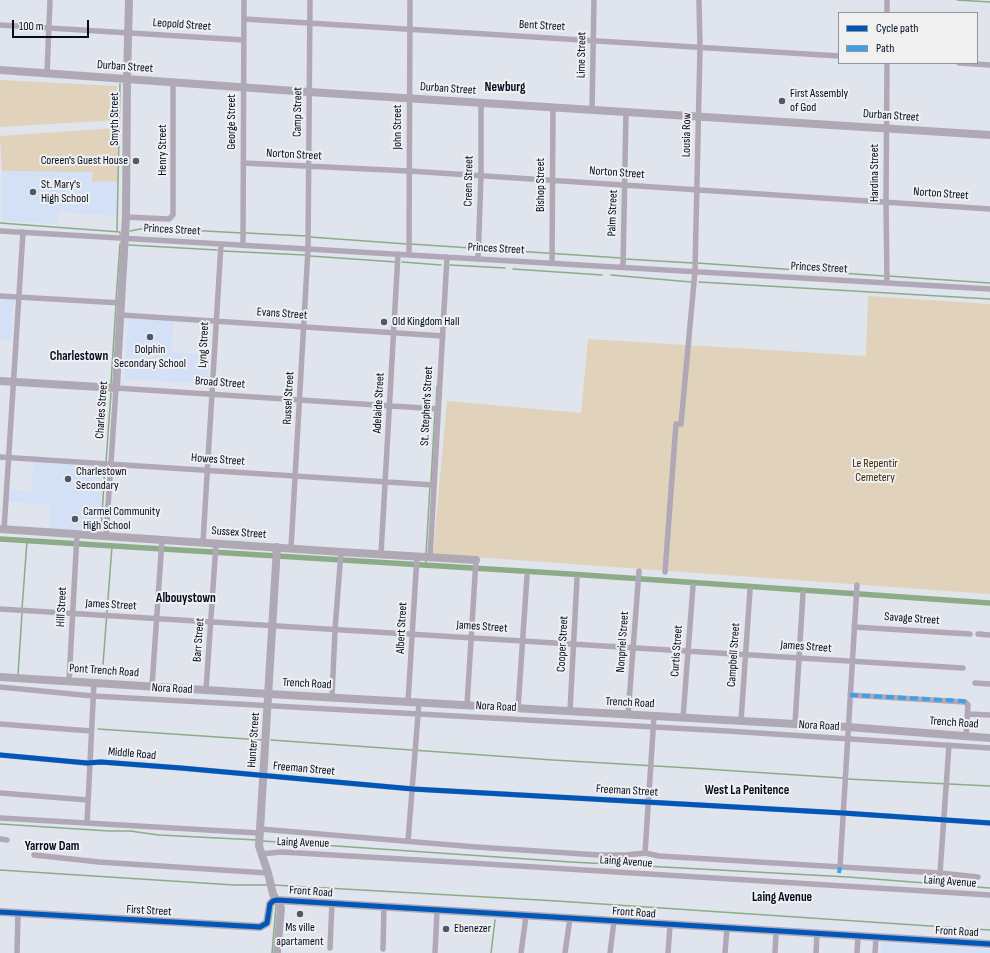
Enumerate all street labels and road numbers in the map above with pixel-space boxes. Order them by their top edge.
street label: Leopold Street [152,16,212,34]
street label: Bent Street [519,18,565,34]
street label: Lime Street [574,32,590,78]
street label: Durban Street [96,58,154,76]
street label: Durban Street [419,80,477,98]
street label: Camp Street [290,87,306,137]
street label: Smyth Street [108,92,122,146]
street label: George Street [225,94,239,150]
street label: John Street [391,105,405,149]
street label: Durban Street [862,107,920,125]
street label: Lousia Row [679,113,695,157]
street label: Henry Street [156,124,170,176]
street label: Hardina Street [868,144,882,202]
street label: Norton Street [266,146,322,164]
street label: Creen Street [461,155,477,207]
street label: Bishop Street [534,158,548,212]
street label: Norton Street [589,164,645,182]
street label: Norton Street [913,185,969,203]
street label: Palm Street [605,189,621,237]
street label: Princes Street [143,221,201,239]
street label: Princes Street [467,240,525,258]
street label: Princes Street [790,259,848,277]
street label: Evans Street [256,305,308,323]
street label: Lyng Street [196,322,212,368]
street label: St. Stephen's Street [418,366,436,446]
street label: Russel Street [280,371,298,425]
street label: Adelaide Street [370,372,388,434]
street label: Broad Street [194,374,246,392]
street label: Charles Street [93,381,111,439]
street label: Howes Street [191,451,245,469]
street label: Sussex Street [211,524,267,542]
street label: Hill Street [54,587,70,627]
street label: James Street [85,596,137,614]
street label: Albert Street [393,602,411,654]
street label: Savage Street [884,610,940,628]
street label: Nonpriel Street [614,611,632,673]
street label: Cooper Street [554,616,572,672]
street label: Barr Street [190,617,208,663]
street label: James Street [456,618,508,636]
street label: Campbell Street [725,622,743,688]
street label: Curtis Street [668,625,686,677]
street label: James Street [780,638,832,656]
street label: Pont Trench Road [69,661,139,681]
street label: Trench Road [282,676,332,692]
street label: Nora Road [151,681,193,697]
street label: Trench Road [605,695,655,711]
street label: Nora Road [475,699,517,715]
street label: Hunter Street [245,712,263,768]
street label: Trench Road [929,714,979,732]
street label: Nora Road [798,718,840,734]
street label: Middle Road [107,745,157,763]
street label: Freeman Street [272,759,336,779]
street label: Freeman Street [596,782,658,800]
street label: Laing Avenue [277,835,329,851]
street label: Laing Avenue [599,853,653,871]
street label: Laing Avenue [923,873,977,891]
street label: Front Road [289,883,333,901]
street label: First Street [126,903,172,919]
street label: Front Road [612,904,656,922]
street label: Front Road [935,924,979,940]

